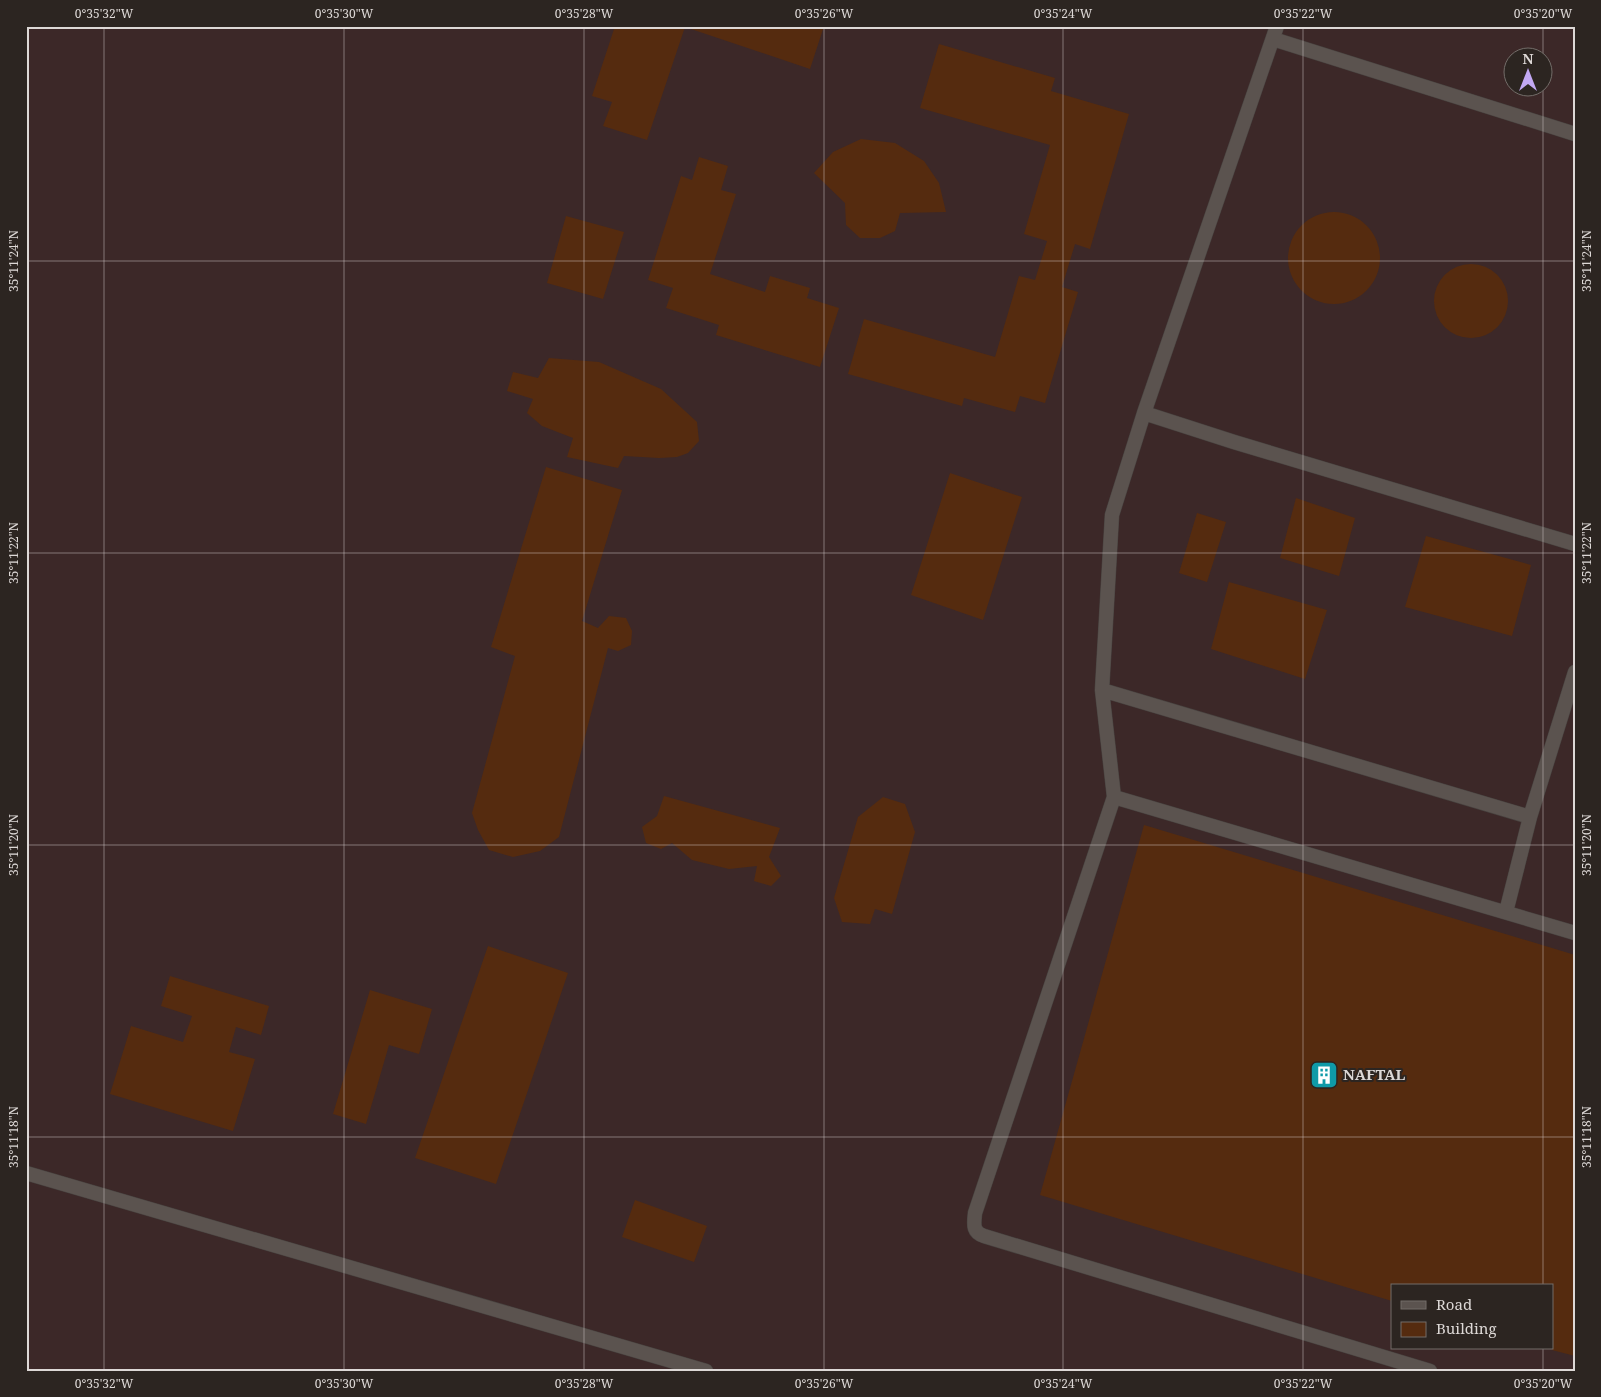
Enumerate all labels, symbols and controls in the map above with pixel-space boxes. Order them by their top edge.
text: 0°35'32"W [75,5,134,22]
text: 0°35'30"W [315,5,374,22]
text: 0°35'28"W [555,5,614,22]
text: 0°35'26"W [795,5,854,22]
text: 0°35'24"W [1034,5,1093,22]
text: 0°35'22"W [1274,5,1333,22]
text: 0°35'20"W [1514,5,1573,22]
north arrow [1504,48,1554,98]
text: N [1522,49,1534,68]
text: 35°11'24"N [5,230,22,292]
text: 35°11'24"N [1578,230,1595,292]
text: 35°11'22"N [5,522,22,584]
text: 35°11'22"N [1578,522,1595,584]
text: 35°11'20"N [5,814,22,876]
text: 35°11'20"N [1578,814,1595,876]
building icon: NAFTAL [1309,1060,1339,1090]
place label: NAFTAL [1343,1064,1406,1084]
text: 35°11'18"N [5,1106,22,1168]
text: 35°11'18"N [1578,1106,1595,1168]
legend [1391,1284,1554,1350]
text: Road [1436,1294,1472,1314]
text: Building [1436,1318,1497,1338]
text: 0°35'32"W [75,1375,134,1392]
text: 0°35'30"W [315,1375,374,1392]
text: 0°35'28"W [555,1375,614,1392]
text: 0°35'26"W [795,1375,854,1392]
text: 0°35'24"W [1034,1375,1093,1392]
text: 0°35'22"W [1274,1375,1333,1392]
text: 0°35'20"W [1514,1375,1573,1392]

